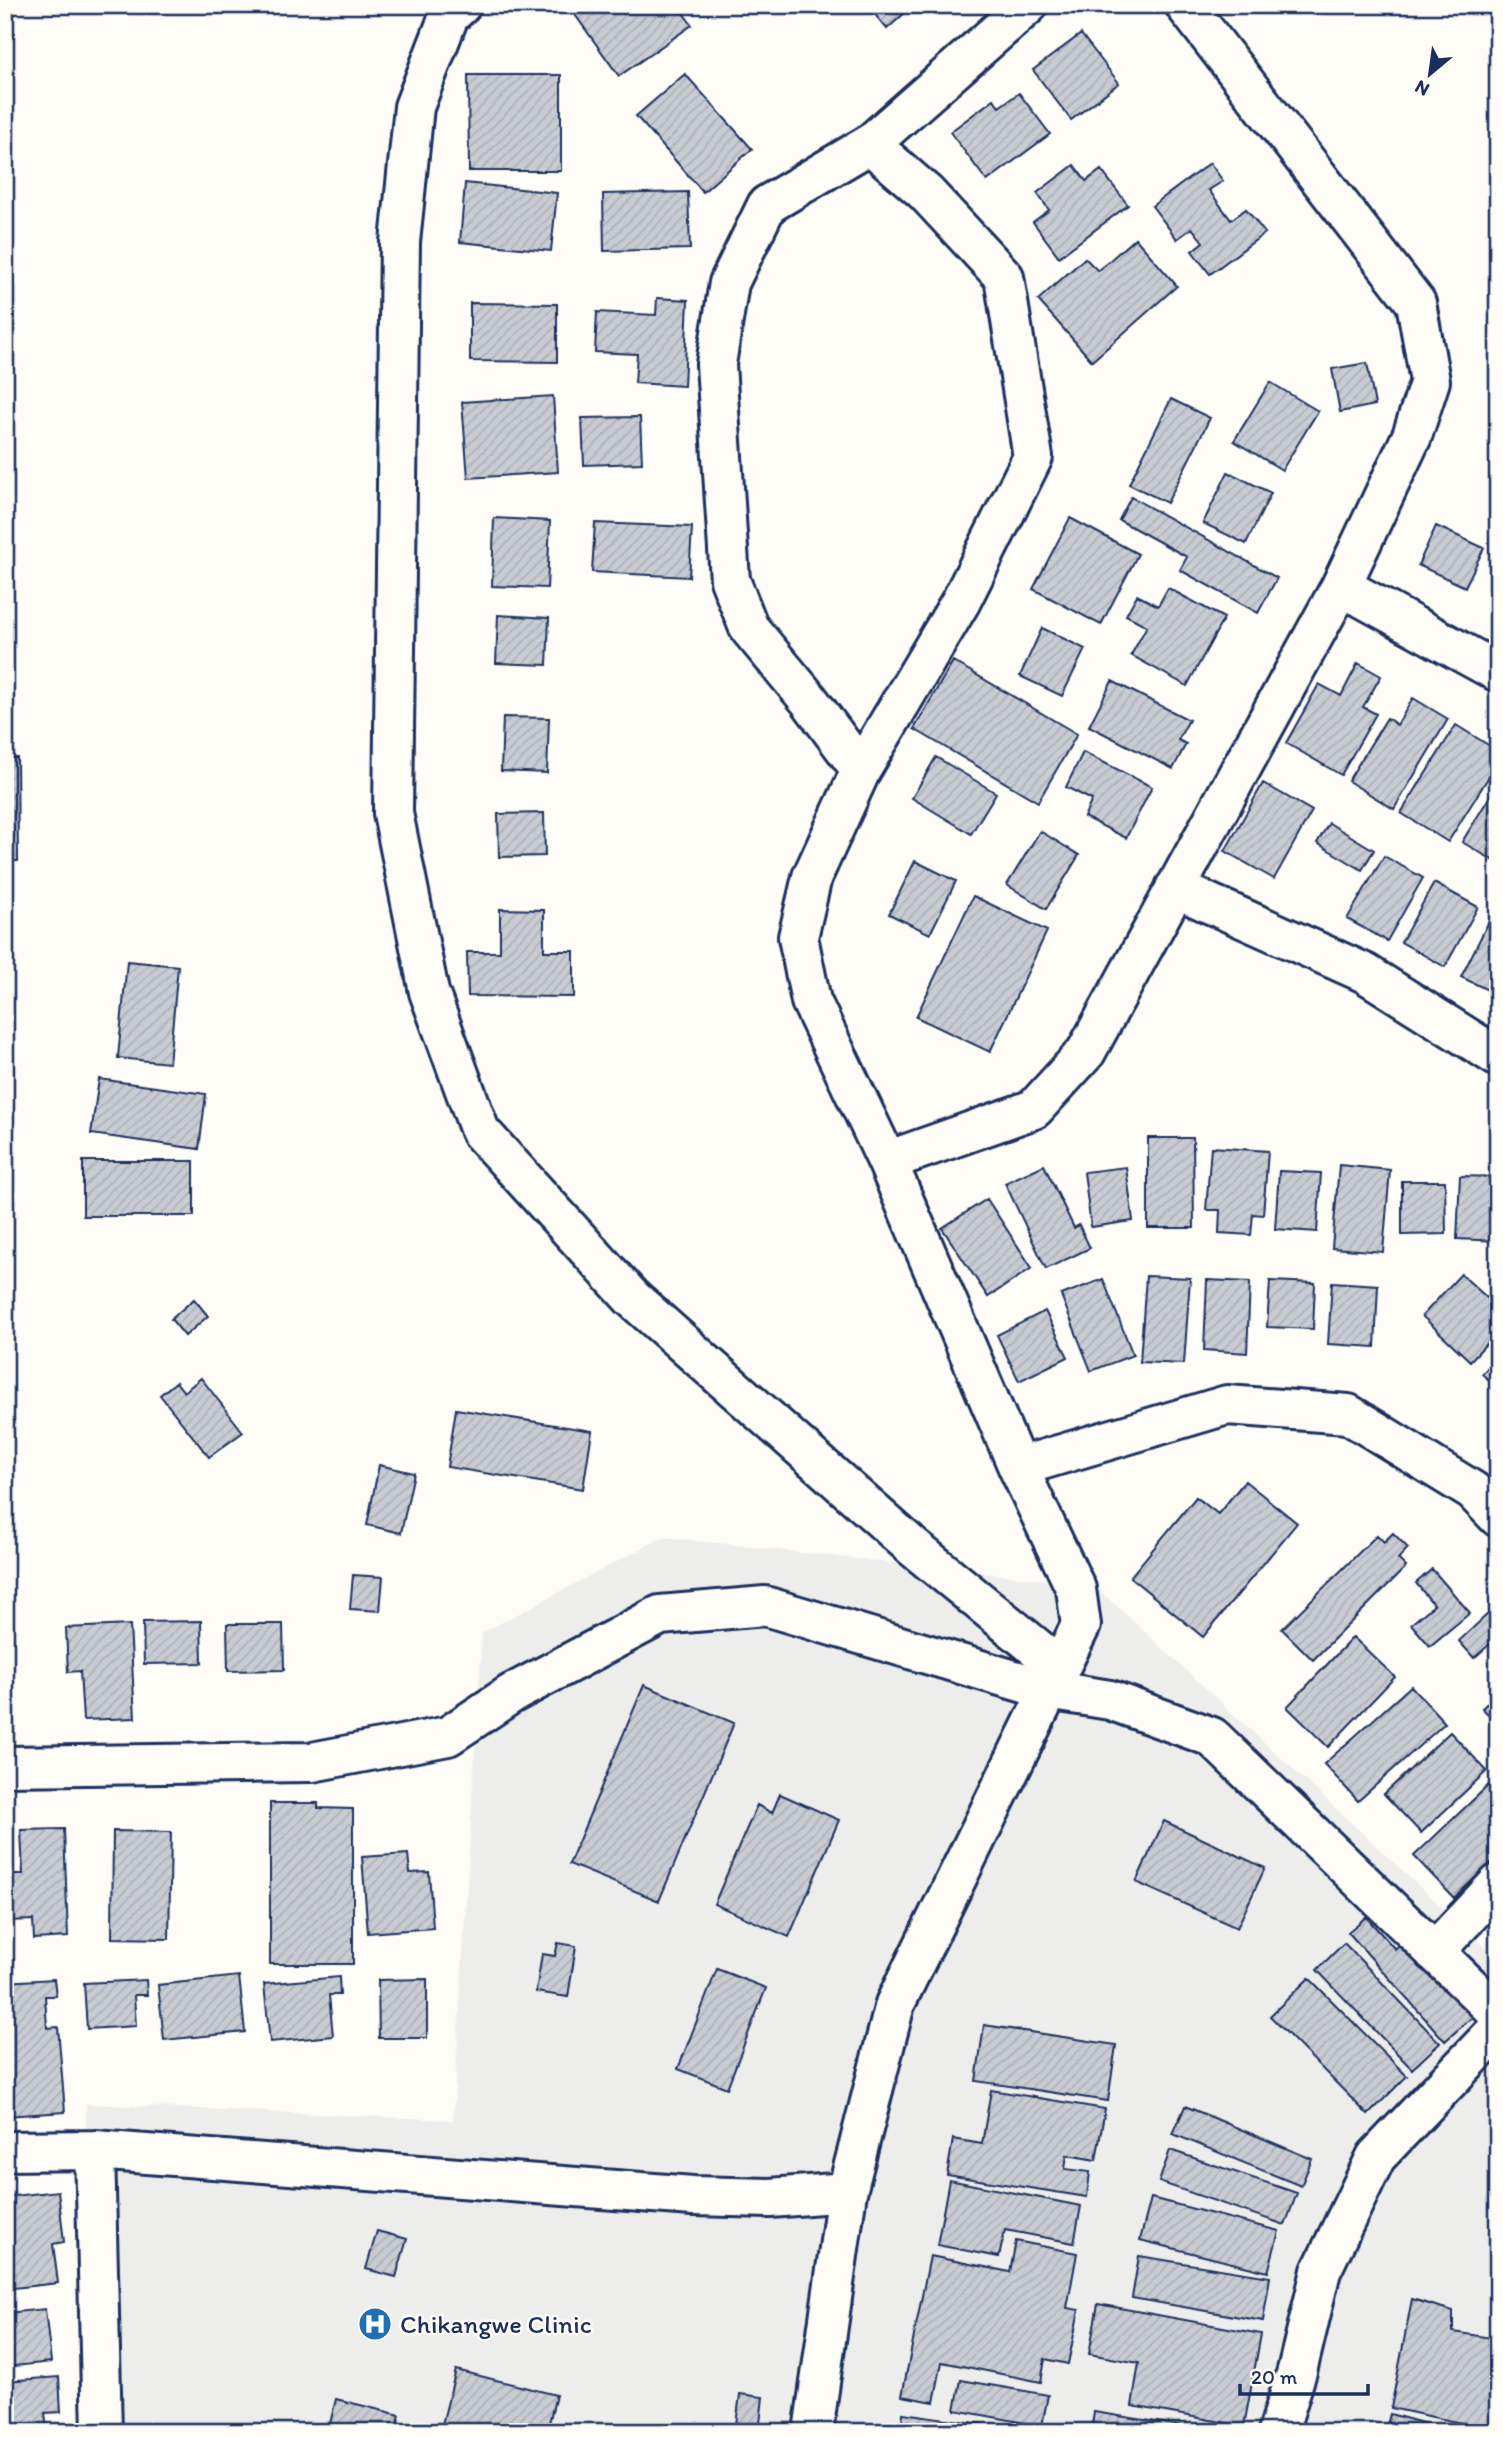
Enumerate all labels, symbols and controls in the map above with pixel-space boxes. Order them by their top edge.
north arrow [1394,38,1464,108]
text: N [1411,75,1433,102]
hospital icon: Chikangwe Clinic [356,2305,394,2343]
place label: Chikangwe Clinic [400,2308,592,2340]
scale bar [1240,2353,1368,2397]
text: 20 m [1251,2364,1298,2389]

